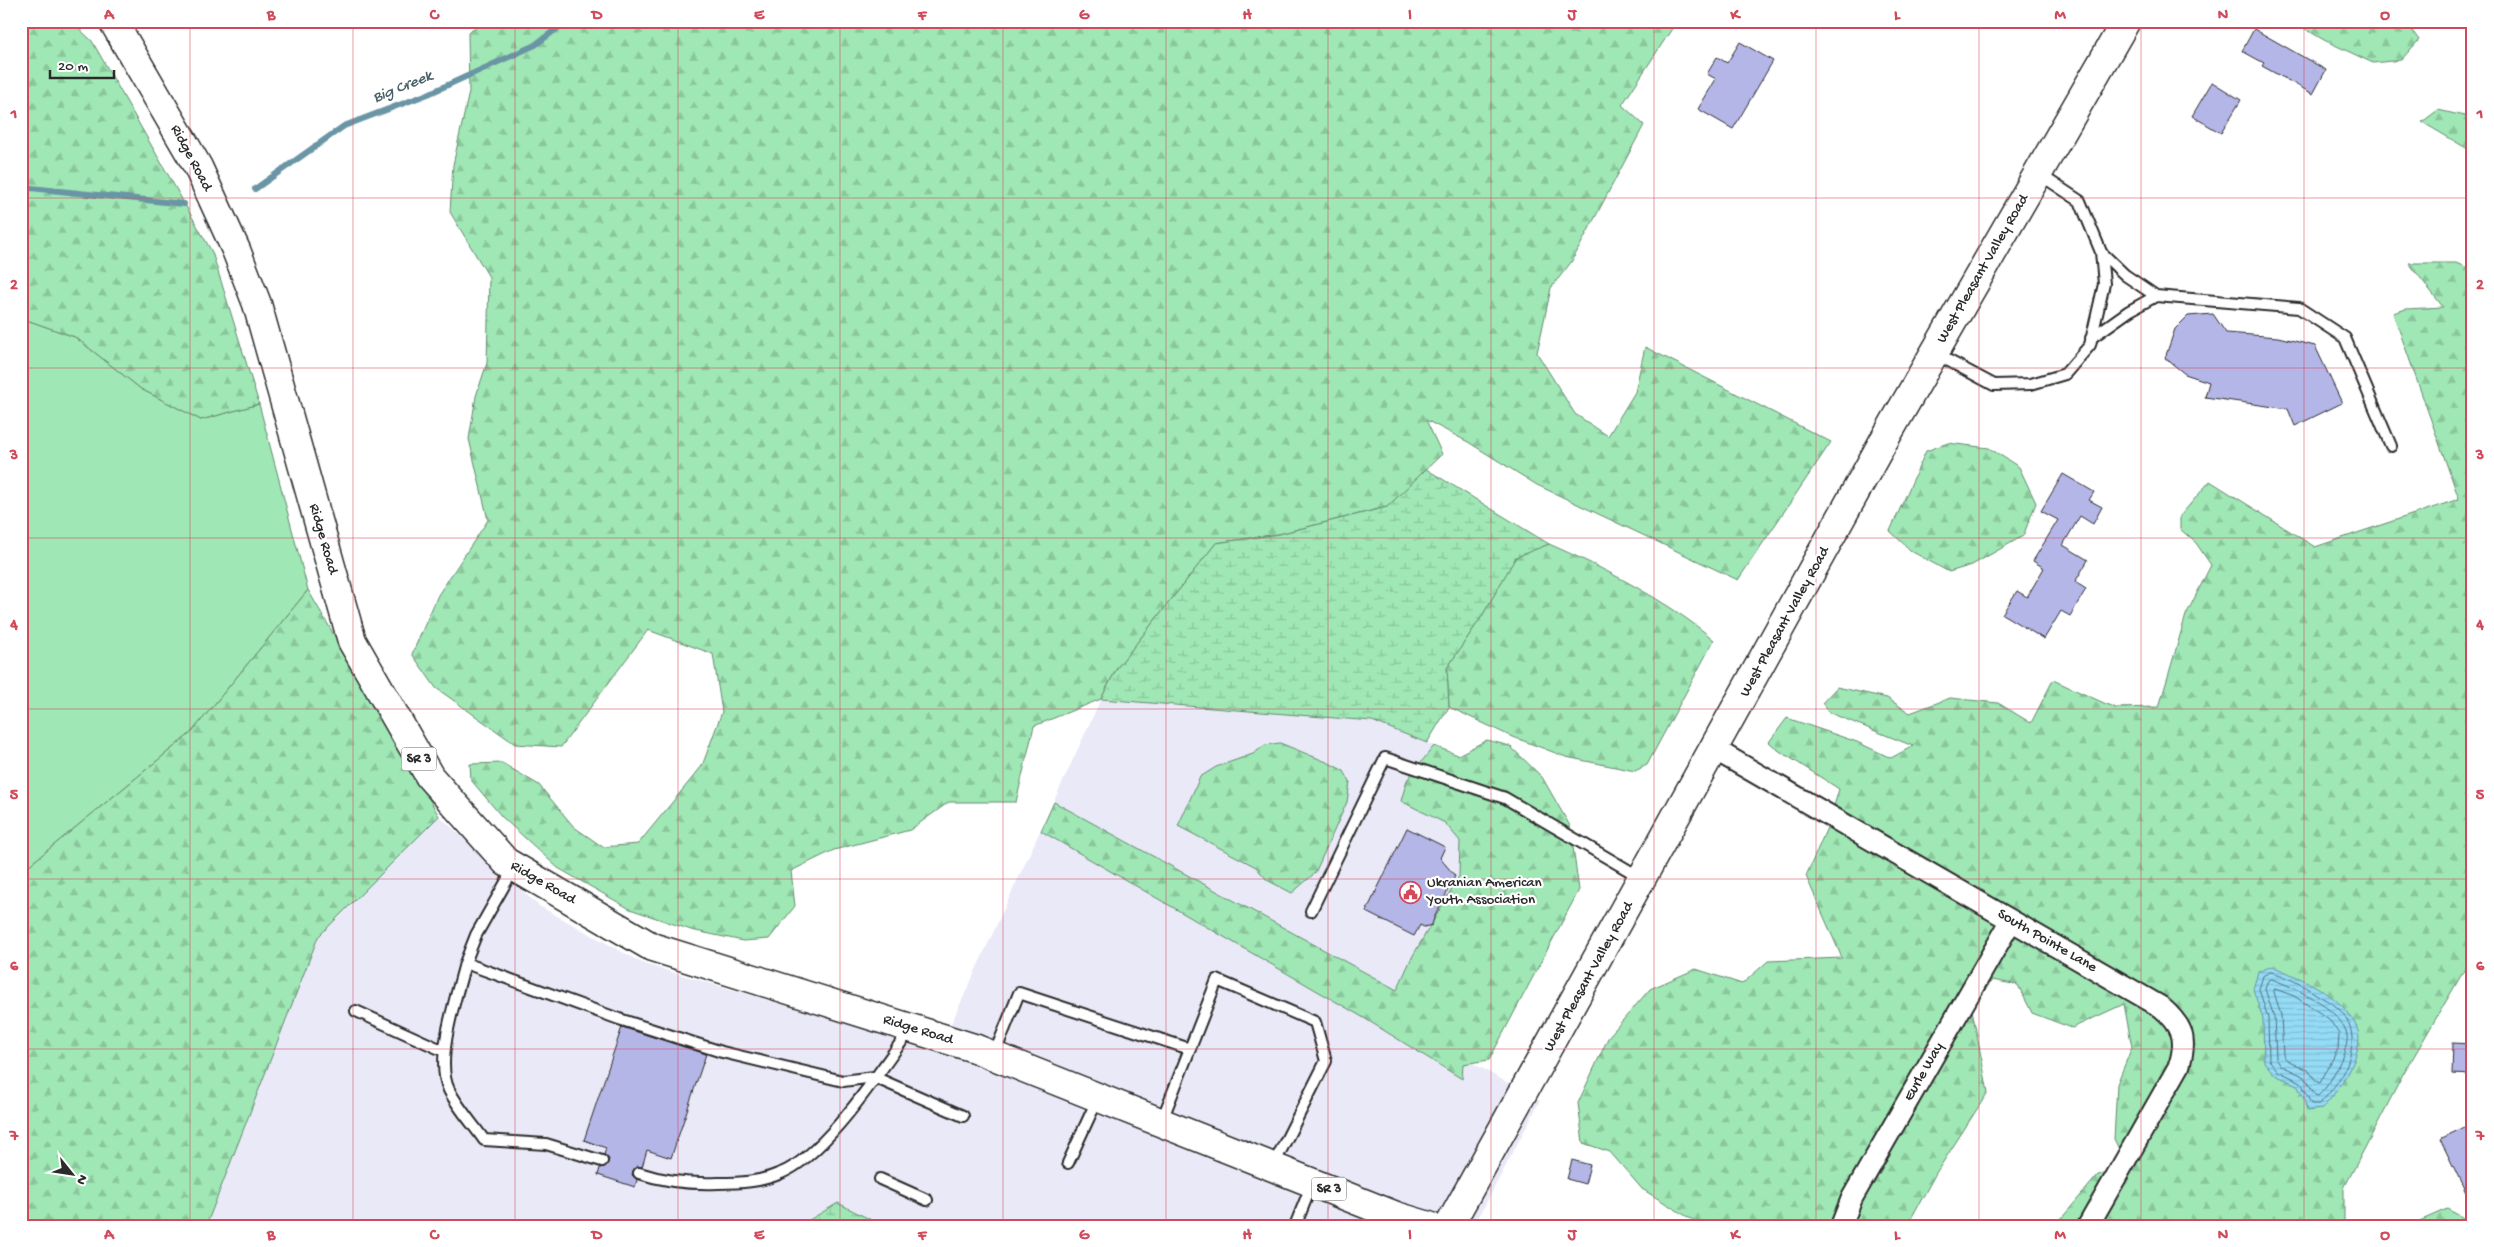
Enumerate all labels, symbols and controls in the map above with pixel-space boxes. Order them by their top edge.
text: A [103,7,115,26]
text: B [266,7,276,26]
text: C [429,7,440,26]
text: D [590,7,603,26]
text: E [754,7,765,26]
text: F [917,7,928,26]
text: G [1079,7,1090,26]
text: H [1242,7,1252,26]
text: I [1408,7,1412,26]
text: J [1567,7,1578,26]
text: K [1730,7,1742,26]
text: L [1894,7,1901,26]
text: M [2054,7,2066,26]
text: N [2218,7,2229,26]
text: O [2380,7,2390,26]
scale bar [50,48,114,80]
text: 20 m [58,58,88,76]
water label: Big Creek [370,67,437,109]
text: 1 [10,106,17,125]
text: 1 [2476,106,2483,125]
street label: Ridge Road [166,122,217,195]
street label: West Pleasant Valley Road [1933,190,2034,347]
text: 2 [10,277,18,296]
text: 2 [2476,277,2484,296]
text: 3 [9,447,18,466]
text: 3 [2475,447,2484,466]
street label: Ridge Road [304,502,342,577]
street label: West Pleasant Valley Road [1736,543,1834,700]
text: 4 [9,617,18,636]
text: 4 [2475,617,2484,636]
road number: SR 3 [402,748,436,771]
text: 5 [10,787,19,806]
text: 5 [2476,787,2485,806]
street label: Ridge Road [507,857,580,910]
place label: Ukranian American Youth Association [1425,874,1542,909]
public building icon: Ukranian American Youth Association [1399,880,1423,904]
street label: West Pleasant Valley Road [1540,898,1638,1055]
street label: South Pointe Lane [1994,905,2100,977]
text: 6 [10,958,19,977]
text: 6 [2476,958,2485,977]
street label: Ridge Road [881,1011,956,1050]
street label: Eurle Way [1900,1039,1948,1105]
text: 7 [9,1128,19,1147]
text: 7 [2475,1128,2485,1147]
north arrow [48,1150,98,1200]
text: N [71,1171,91,1187]
road number: SR 3 [1312,1178,1346,1200]
text: A [103,1227,115,1246]
text: B [266,1227,276,1246]
text: C [429,1227,440,1246]
text: D [590,1227,603,1246]
text: E [754,1227,765,1246]
text: F [917,1227,928,1246]
text: G [1079,1227,1090,1246]
text: H [1242,1227,1252,1246]
text: I [1408,1227,1412,1246]
text: J [1567,1227,1578,1246]
text: K [1730,1227,1742,1246]
text: L [1894,1227,1901,1246]
text: M [2054,1227,2066,1246]
text: N [2218,1227,2229,1246]
text: O [2380,1227,2390,1246]

